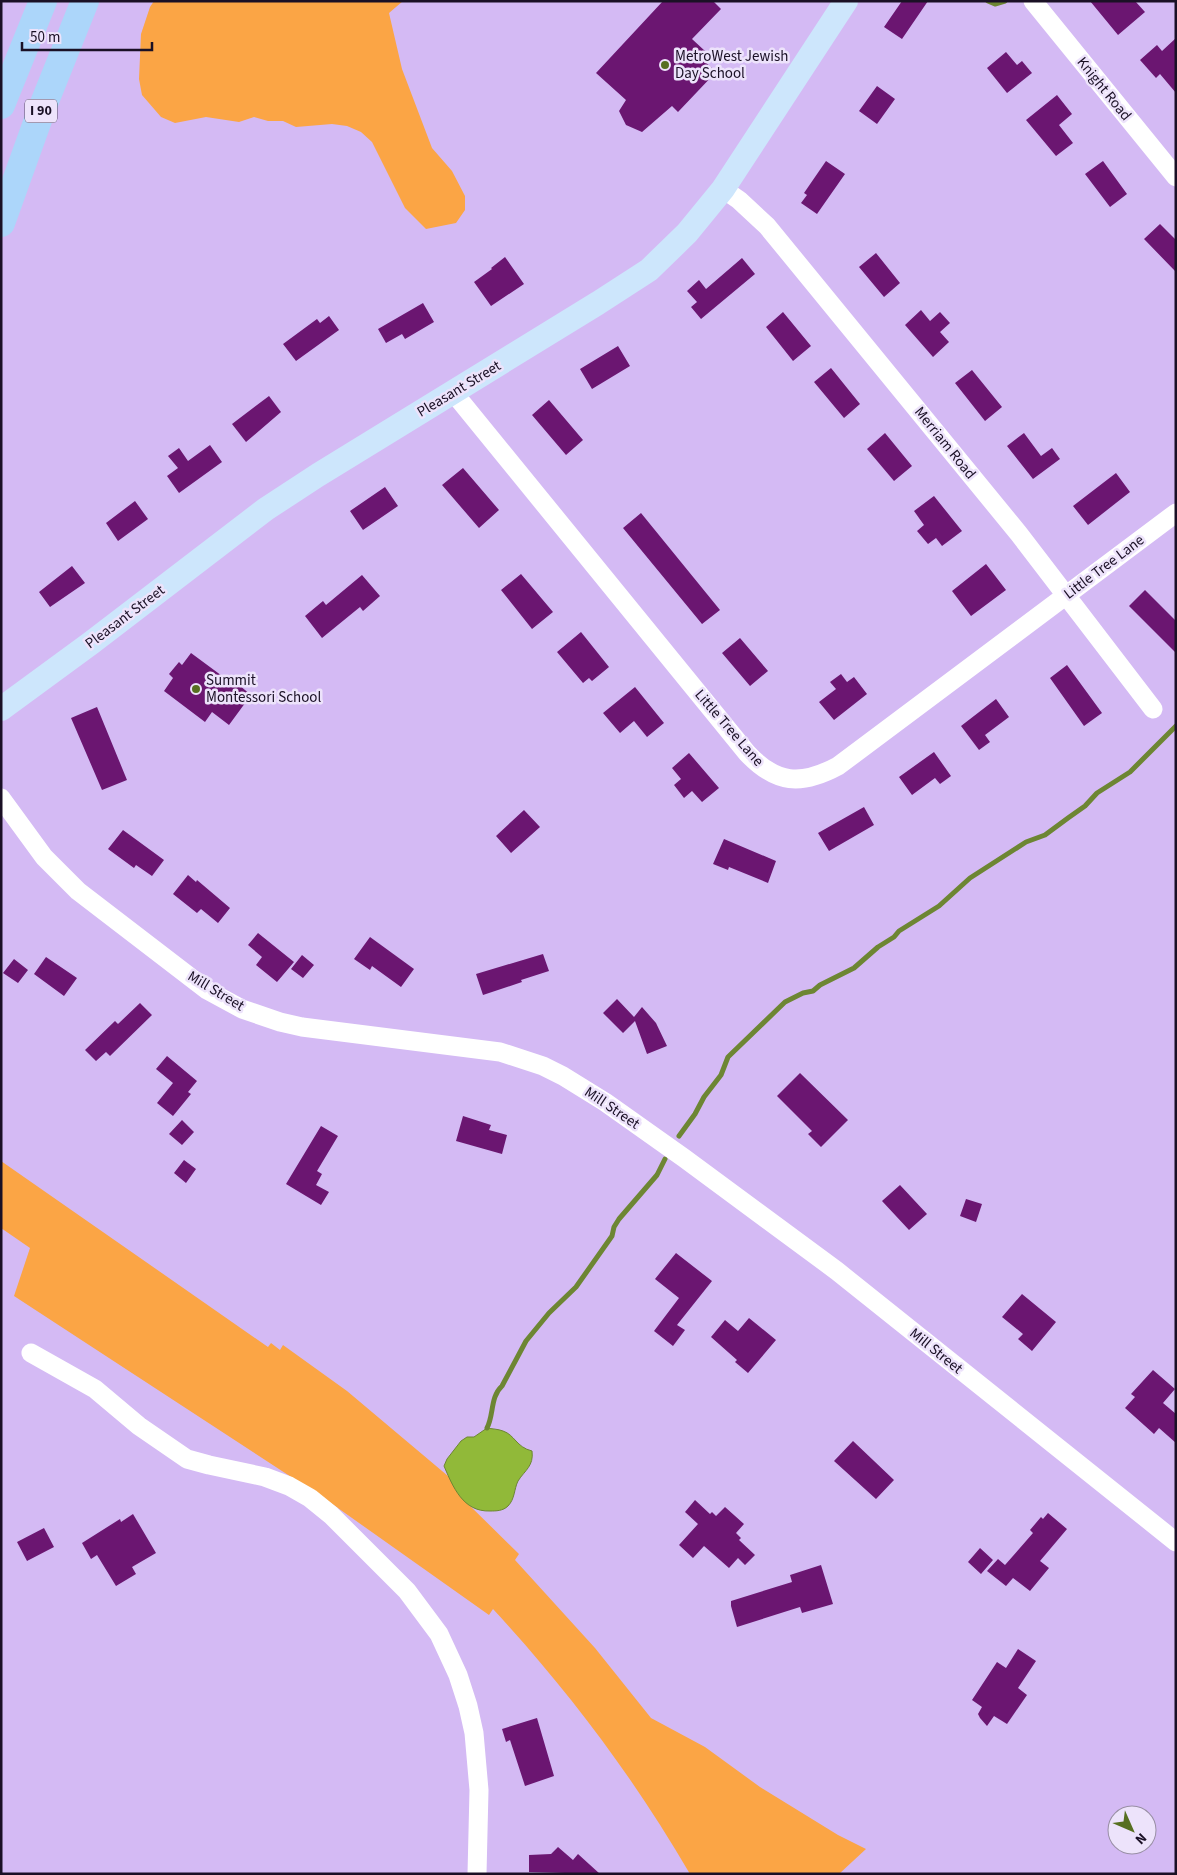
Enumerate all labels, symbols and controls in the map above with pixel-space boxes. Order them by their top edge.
scale bar [22,20,152,52]
text: 50 m [30,27,60,48]
place label: MetroWest Jewish Day School [675,46,788,84]
street label: Knight Road [1072,53,1136,125]
marker: MetroWest Jewish Day School [659,59,671,71]
road number: I 90 [25,100,57,122]
street label: Pleasant Street [413,356,505,422]
street label: Merriam Road [909,402,981,484]
street label: Little Tree Lane [1059,530,1149,604]
street label: Pleasant Street [81,580,169,654]
place label: Summit Montessori School [206,670,321,708]
marker: Summit Montessori School [190,683,202,695]
street label: Little Tree Lane [690,685,768,771]
street label: Mill Street [184,966,248,1016]
street label: Mill Street [580,1082,644,1134]
street label: Mill Street [905,1323,967,1379]
north arrow [1107,1805,1157,1855]
text: N [1130,1828,1151,1849]

